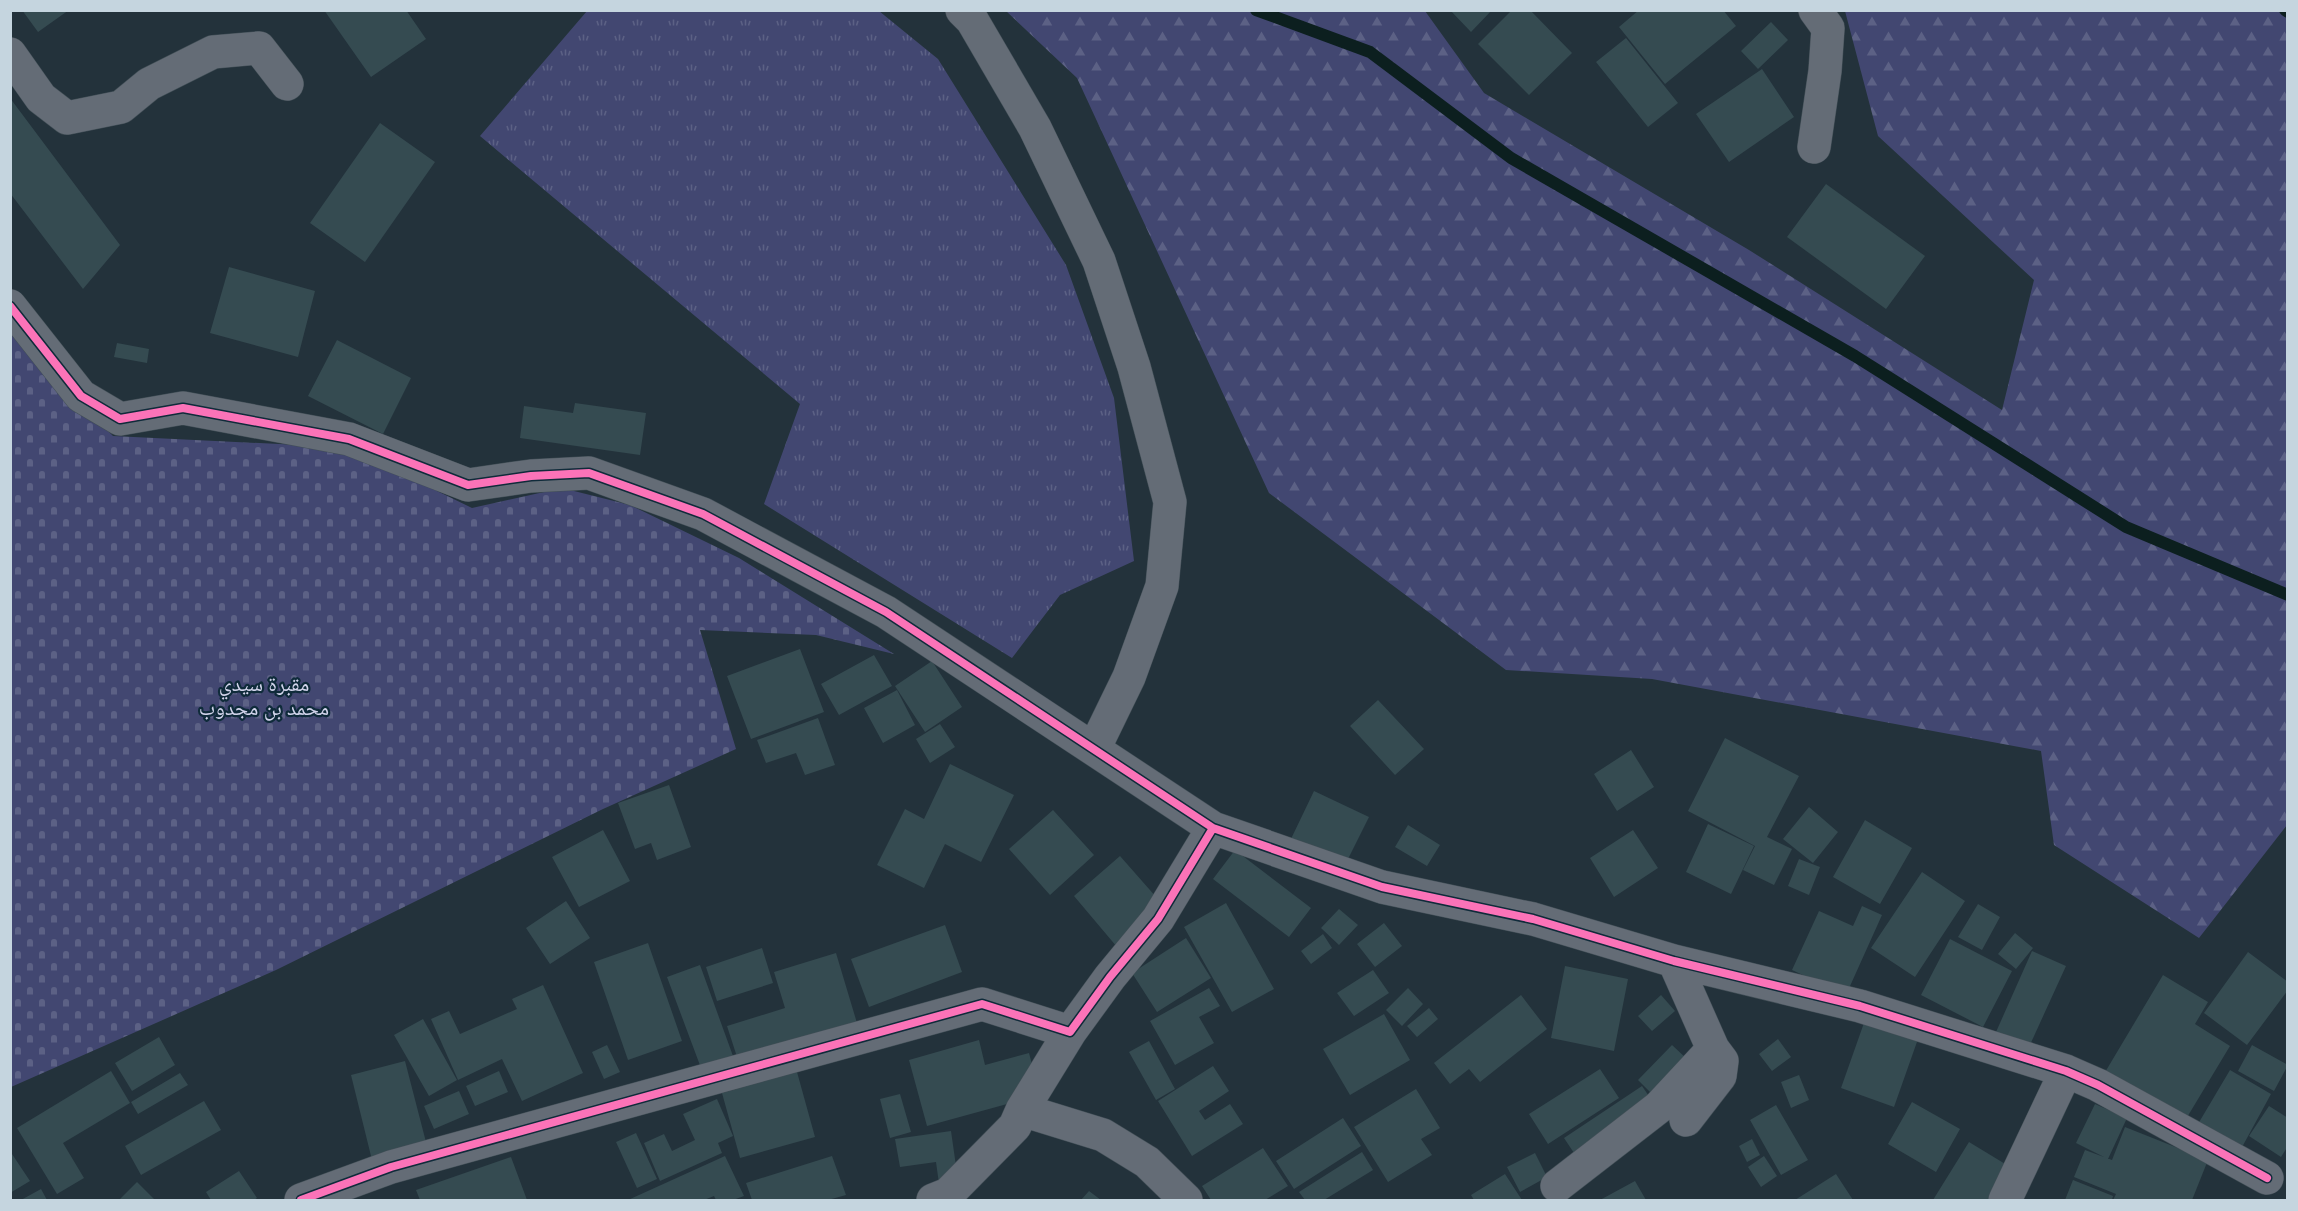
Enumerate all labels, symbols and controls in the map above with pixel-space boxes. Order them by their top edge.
park label: مقبرة سيدي محمد بن مجدوب [199,670,329,721]

